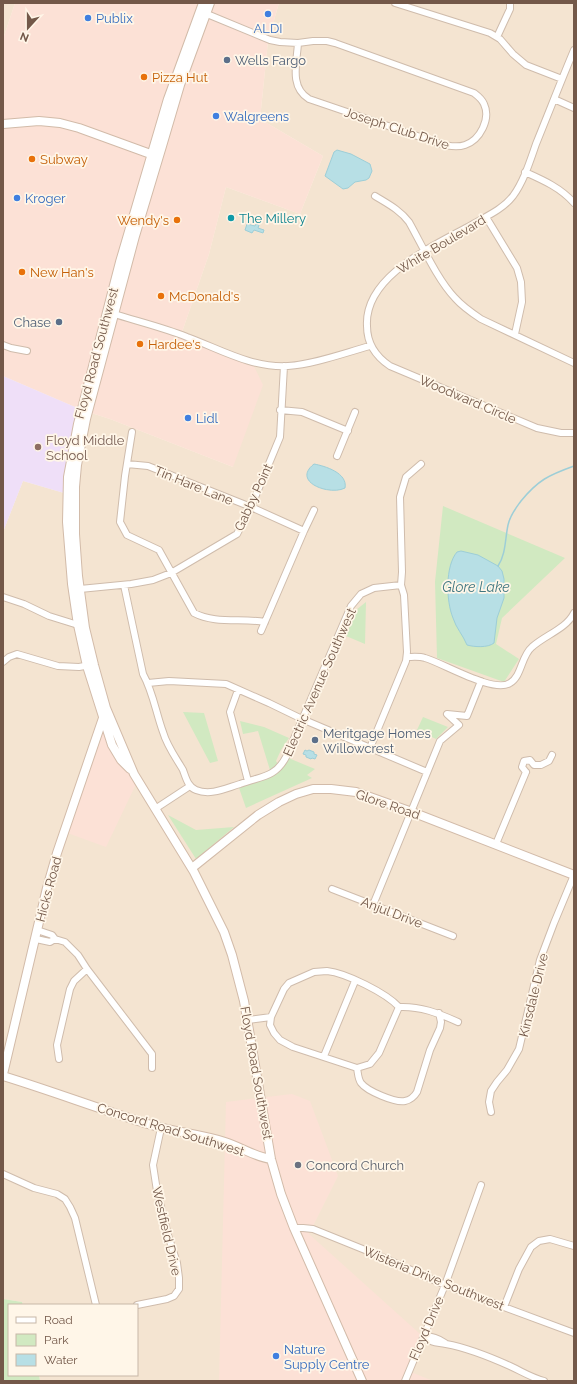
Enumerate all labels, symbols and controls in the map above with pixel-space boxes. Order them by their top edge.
north arrow [8,8,48,48]
marker: ALDI [263,9,273,19]
place label: Publix [96,11,133,26]
marker: Publix [83,13,93,23]
place label: ALDI [254,21,282,36]
text: N [18,29,31,44]
place label: Wells Fargo [235,53,306,68]
marker: Wells Fargo [222,55,232,65]
place label: Pizza Hut [152,70,208,85]
marker: Pizza Hut [139,72,149,82]
street label: Joseph Club Drive [343,104,451,153]
place label: Walgreens [224,109,289,124]
marker: Walgreens [211,111,221,121]
place label: Subway [40,152,88,167]
marker: Subway [27,154,37,164]
place label: Kroger [25,191,66,206]
marker: Kroger [12,193,22,203]
place label: The Millery [239,211,306,226]
street label: White Boulevard [394,212,488,277]
place label: Wendy's [117,213,169,228]
marker: The Millery [226,213,236,223]
marker: Wendy's [172,215,182,225]
place label: New Han's [30,265,94,280]
marker: New Han's [17,267,27,277]
street label: Floyd Road Southwest [72,285,121,420]
place label: McDonald's [169,289,239,304]
marker: McDonald's [156,291,166,301]
place label: Chase [14,315,51,330]
marker: Chase [54,317,64,327]
place label: Hardee's [148,337,201,352]
marker: Hardee's [135,339,145,349]
street label: Woodward Circle [417,372,519,427]
place label: Lidl [196,411,218,426]
marker: Lidl [183,413,193,423]
place label: Floyd Middle School [46,433,125,463]
marker: Floyd Middle School [33,442,43,452]
street label: Gabby Point [231,461,276,533]
street label: Tin Hare Lane [152,463,236,508]
water label: Glore Lake [442,579,510,595]
street label: Electric Avenue Southwest [280,605,359,759]
place label: Meritgage Homes Willowcrest [323,726,431,756]
marker: Meritgage Homes Willowcrest [310,735,320,745]
street label: Glore Road [354,786,422,822]
street label: Hicks Road [33,855,64,924]
street label: Anjul Drive [359,894,425,931]
street label: Kinsdale Drive [516,951,551,1039]
street label: Floyd Road Southwest [237,1005,276,1142]
street label: Concord Road Southwest [95,1100,247,1159]
place label: Concord Church [306,1158,404,1173]
marker: Concord Church [293,1160,303,1170]
street label: Westfield Drive [149,1185,184,1278]
street label: Wisteria Drive Southwest [361,1243,507,1314]
street label: Floyd Drive [406,1294,447,1362]
legend [8,1304,138,1376]
text: Road [44,1313,73,1327]
text: Park [44,1333,69,1347]
place label: Nature Supply Centre [284,1342,370,1372]
marker: Nature Supply Centre [271,1351,281,1361]
text: Water [44,1353,78,1367]

